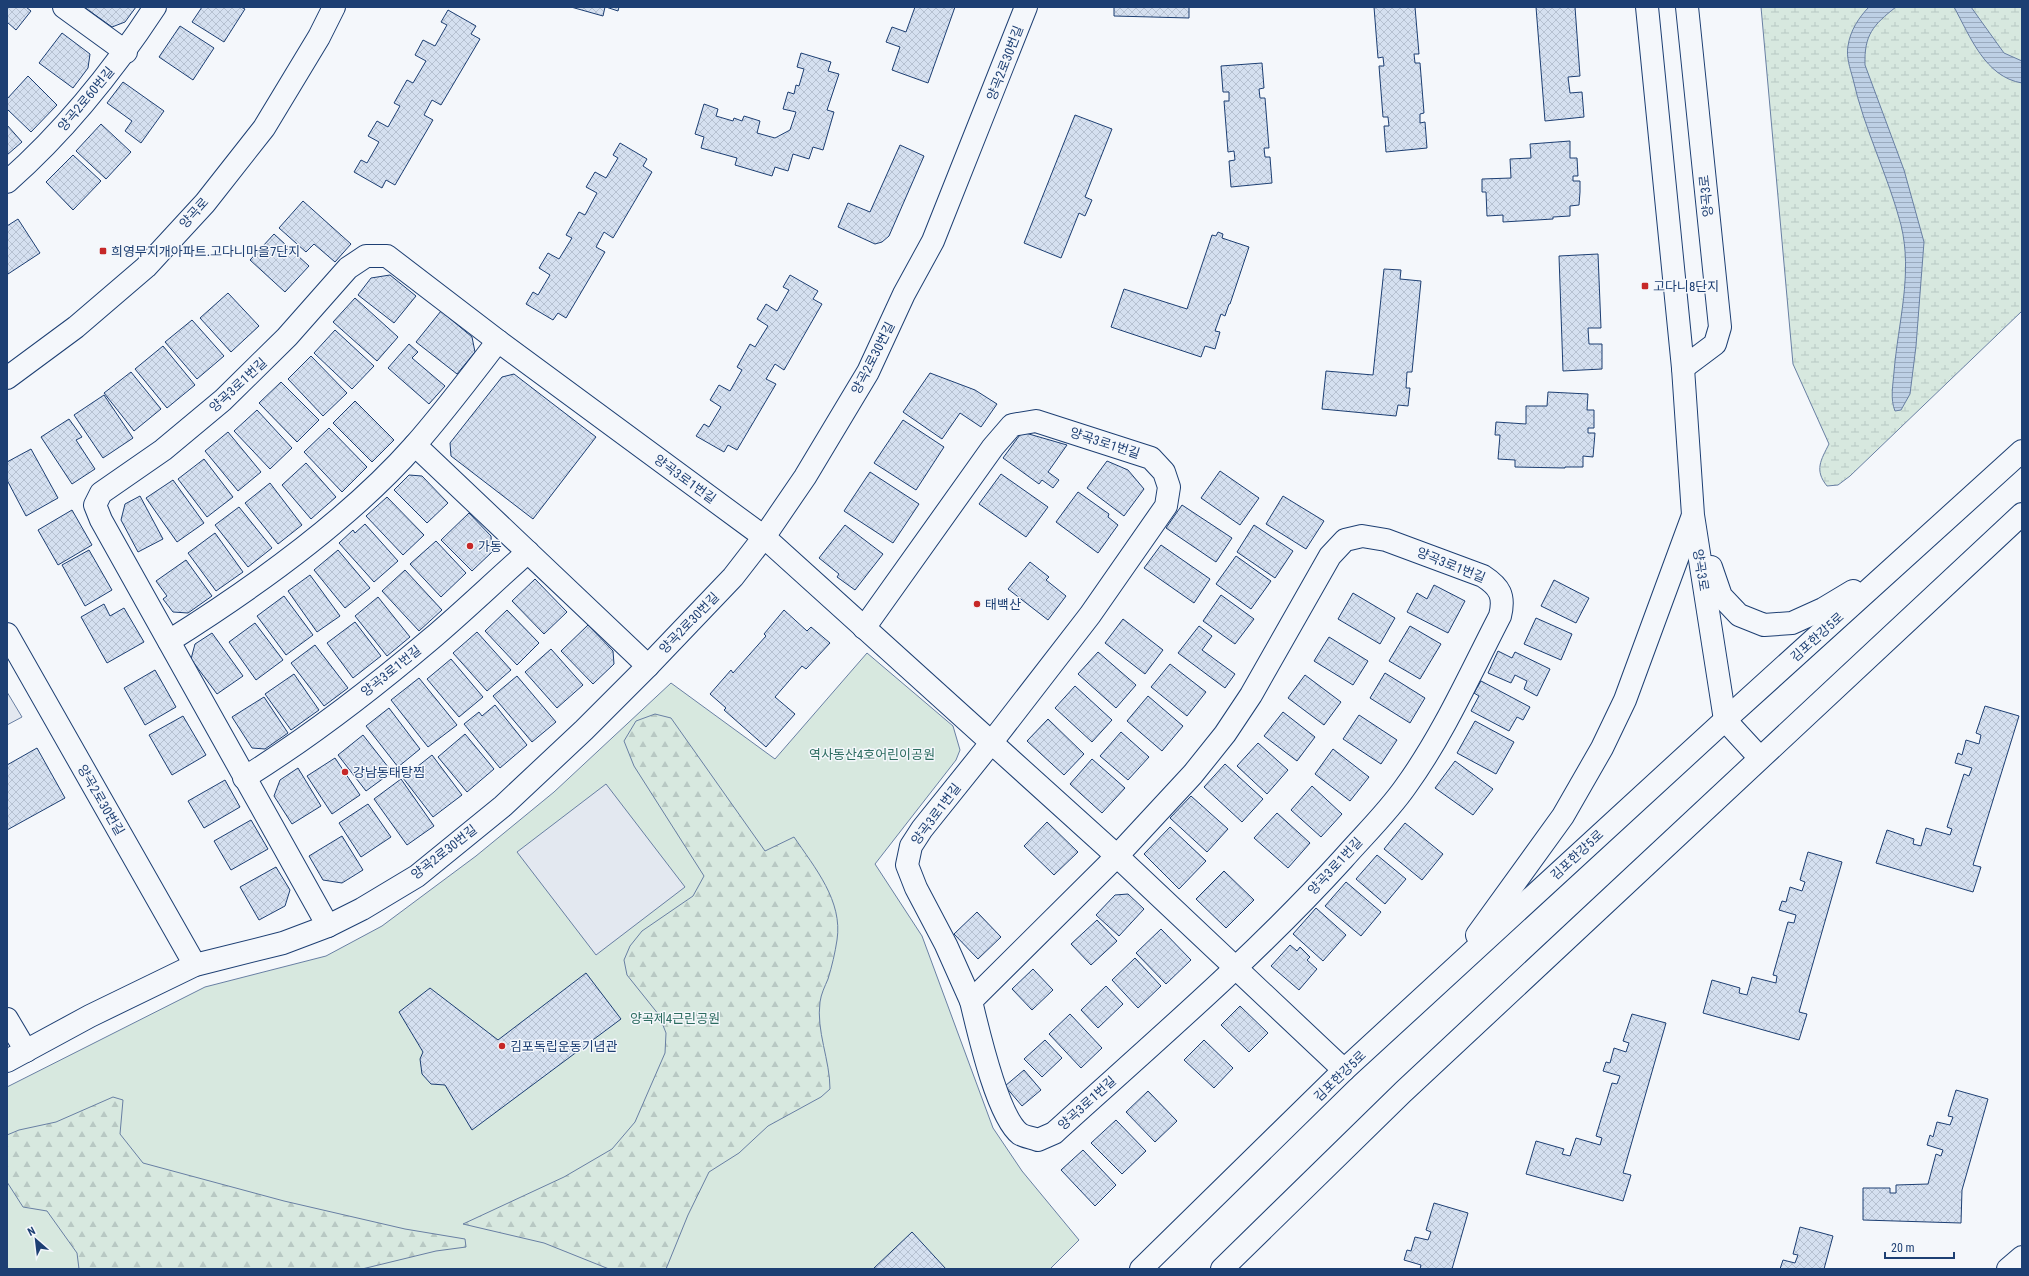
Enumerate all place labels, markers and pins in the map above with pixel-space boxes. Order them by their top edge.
place label: 희영무지개아파트.고다니마을7단지 [111,244,300,259]
marker: 희영무지개아파트.고다니마을7단지 [98,246,108,256]
place label: 고다니8단지 [1653,279,1719,294]
marker: 고다니8단지 [1640,281,1650,291]
place label: 가동 [478,539,502,554]
marker: 가동 [465,541,475,551]
place label: 태백산 [985,597,1021,612]
marker: 태백산 [972,599,982,609]
place label: 강남동태탕찜 [353,765,425,780]
marker: 강남동태탕찜 [340,767,350,777]
place label: 김포독립운동기념관 [510,1039,618,1054]
marker: 김포독립운동기념관 [497,1041,507,1051]

